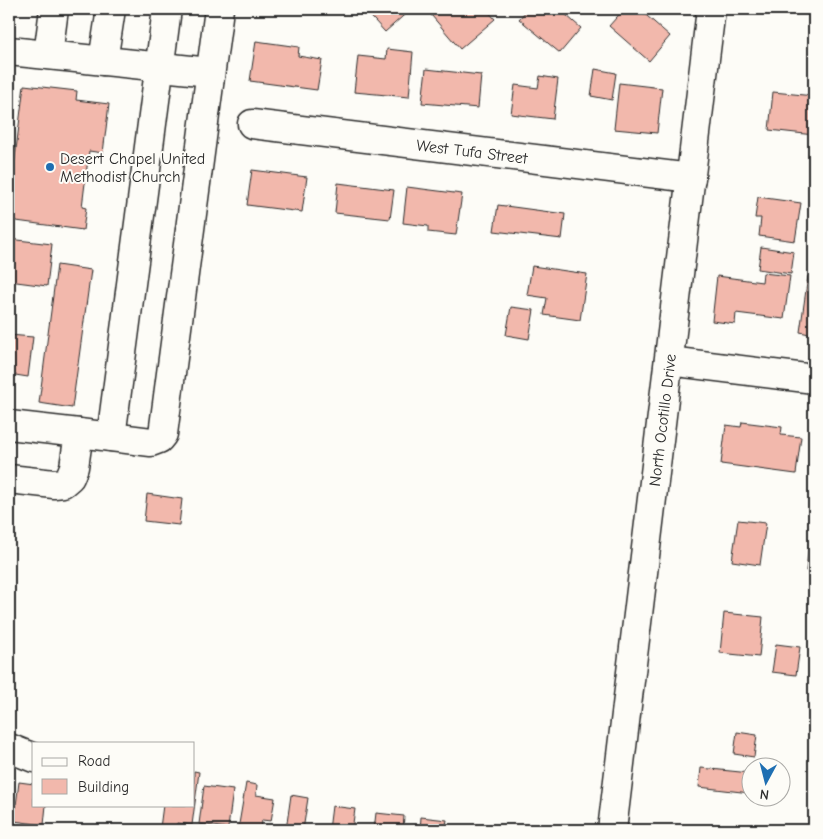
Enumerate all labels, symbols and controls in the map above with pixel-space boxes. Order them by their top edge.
street label: West Tufa Street [415,136,529,168]
place label: Desert Chapel United Methodist Church [60,150,205,186]
marker: Desert Chapel United Methodist Church [44,161,56,173]
street label: North Ocotillo Drive [646,353,680,488]
legend [32,742,195,806]
text: Road [78,752,110,770]
north arrow [740,756,790,806]
text: Building [78,778,129,796]
text: N [759,785,770,803]

